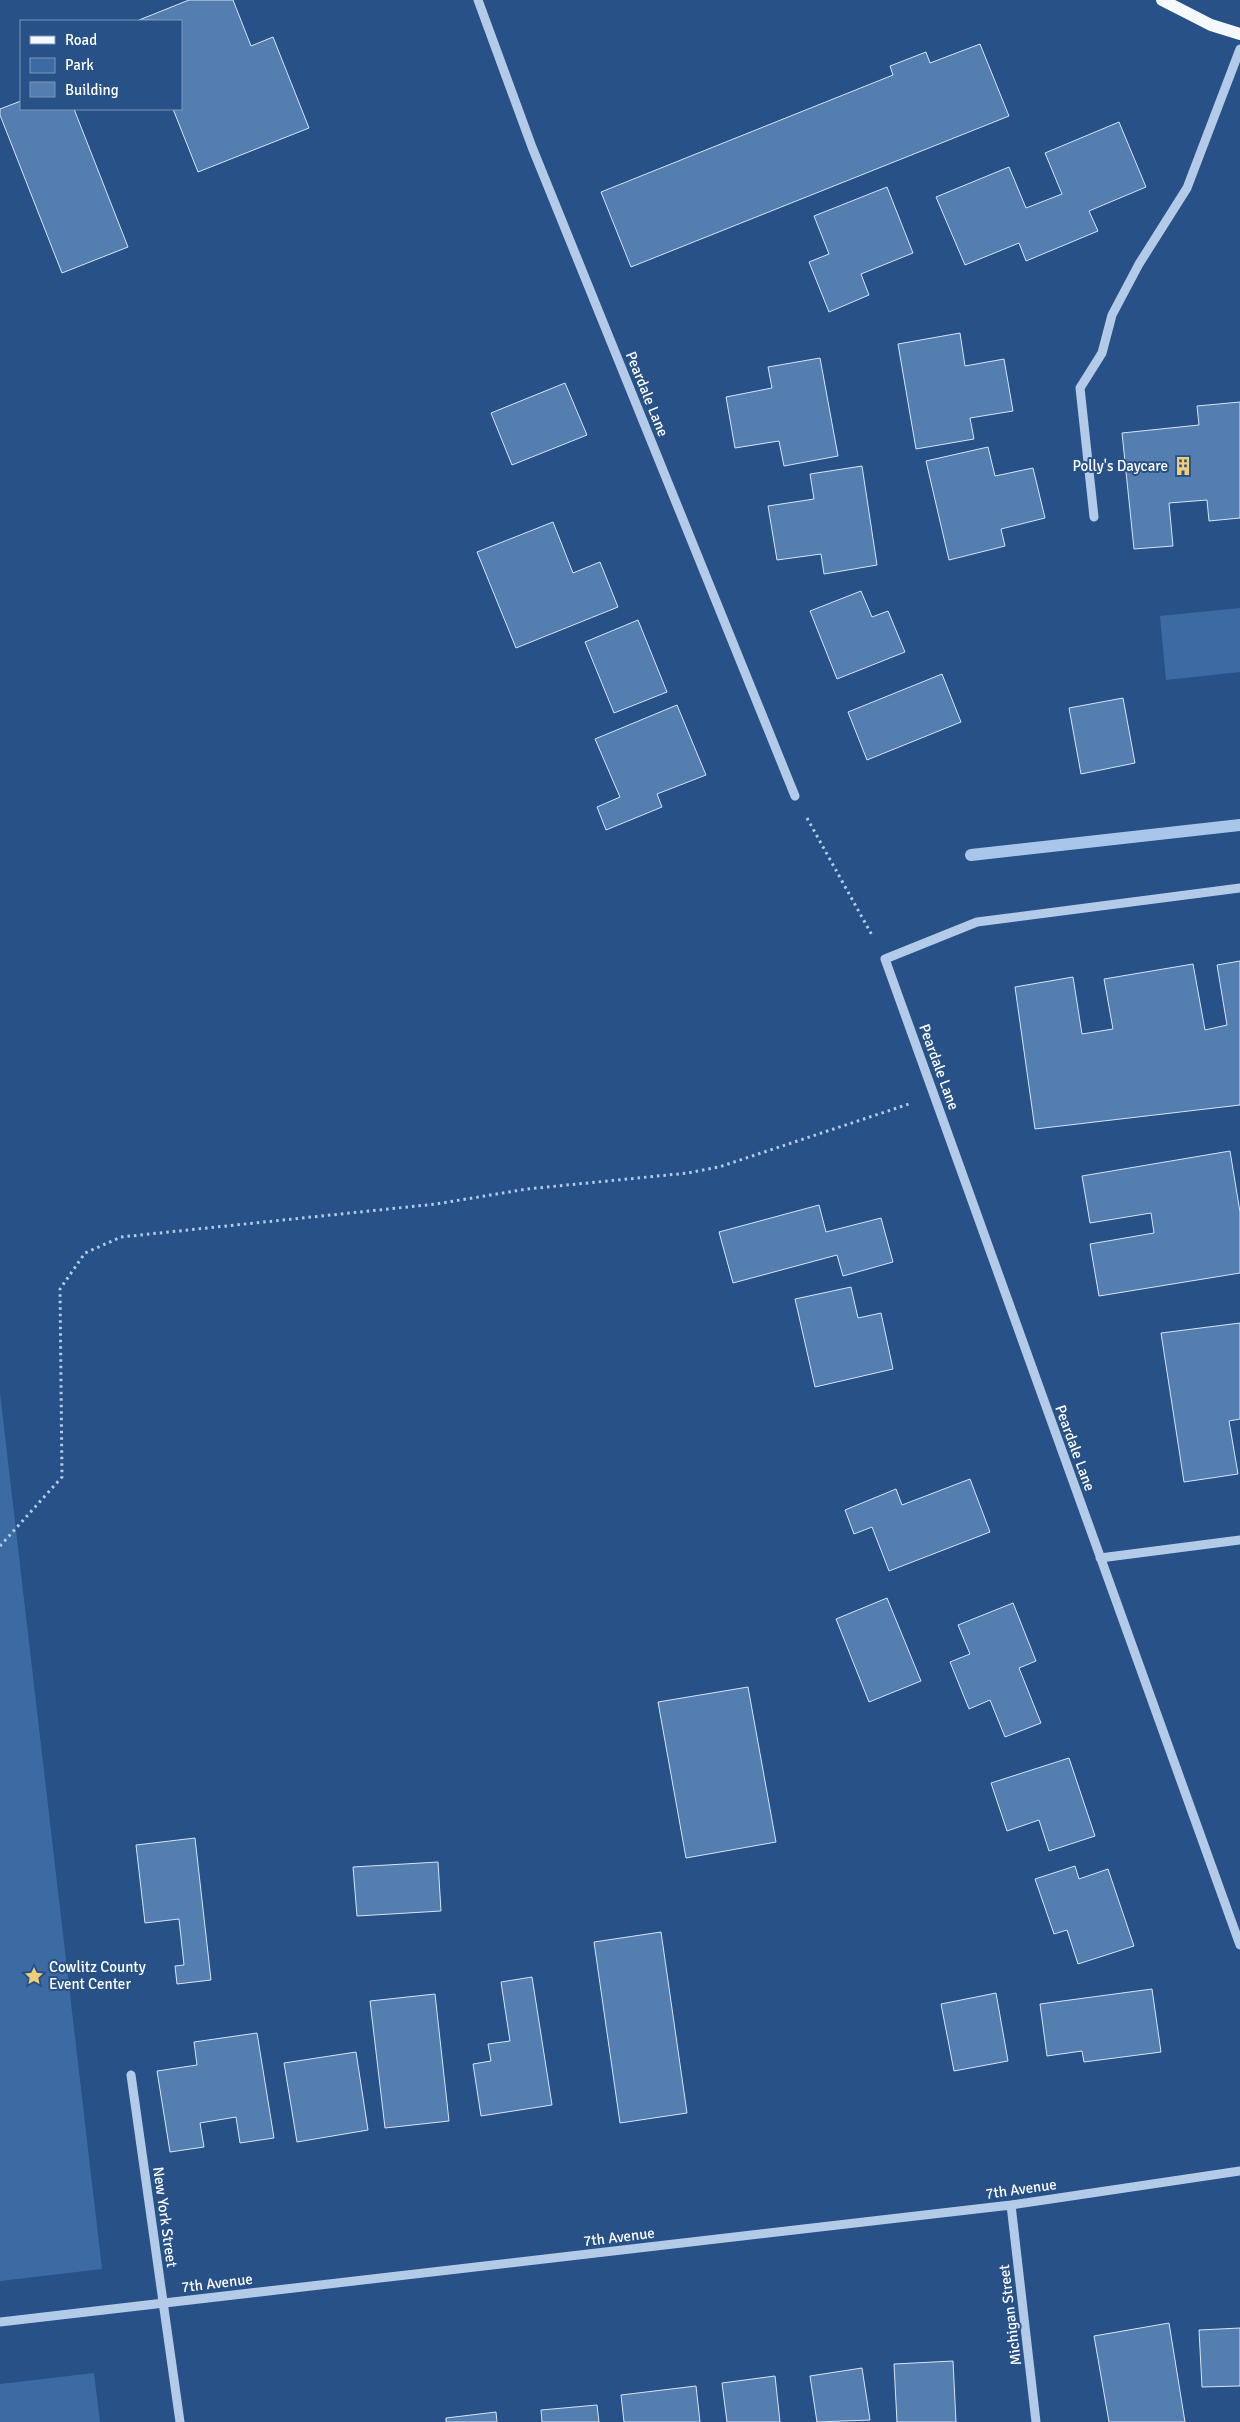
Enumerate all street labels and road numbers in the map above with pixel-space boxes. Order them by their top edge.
street label: Peardale Lane [622,349,672,439]
street label: Peardale Lane [915,1022,963,1112]
street label: Peardale Lane [1051,1403,1099,1493]
street label: New York Street [149,2165,181,2269]
street label: 7th Avenue [984,2175,1058,2203]
street label: 7th Avenue [582,2224,656,2250]
street label: Michigan Street [995,2263,1025,2367]
street label: 7th Avenue [180,2270,254,2296]

